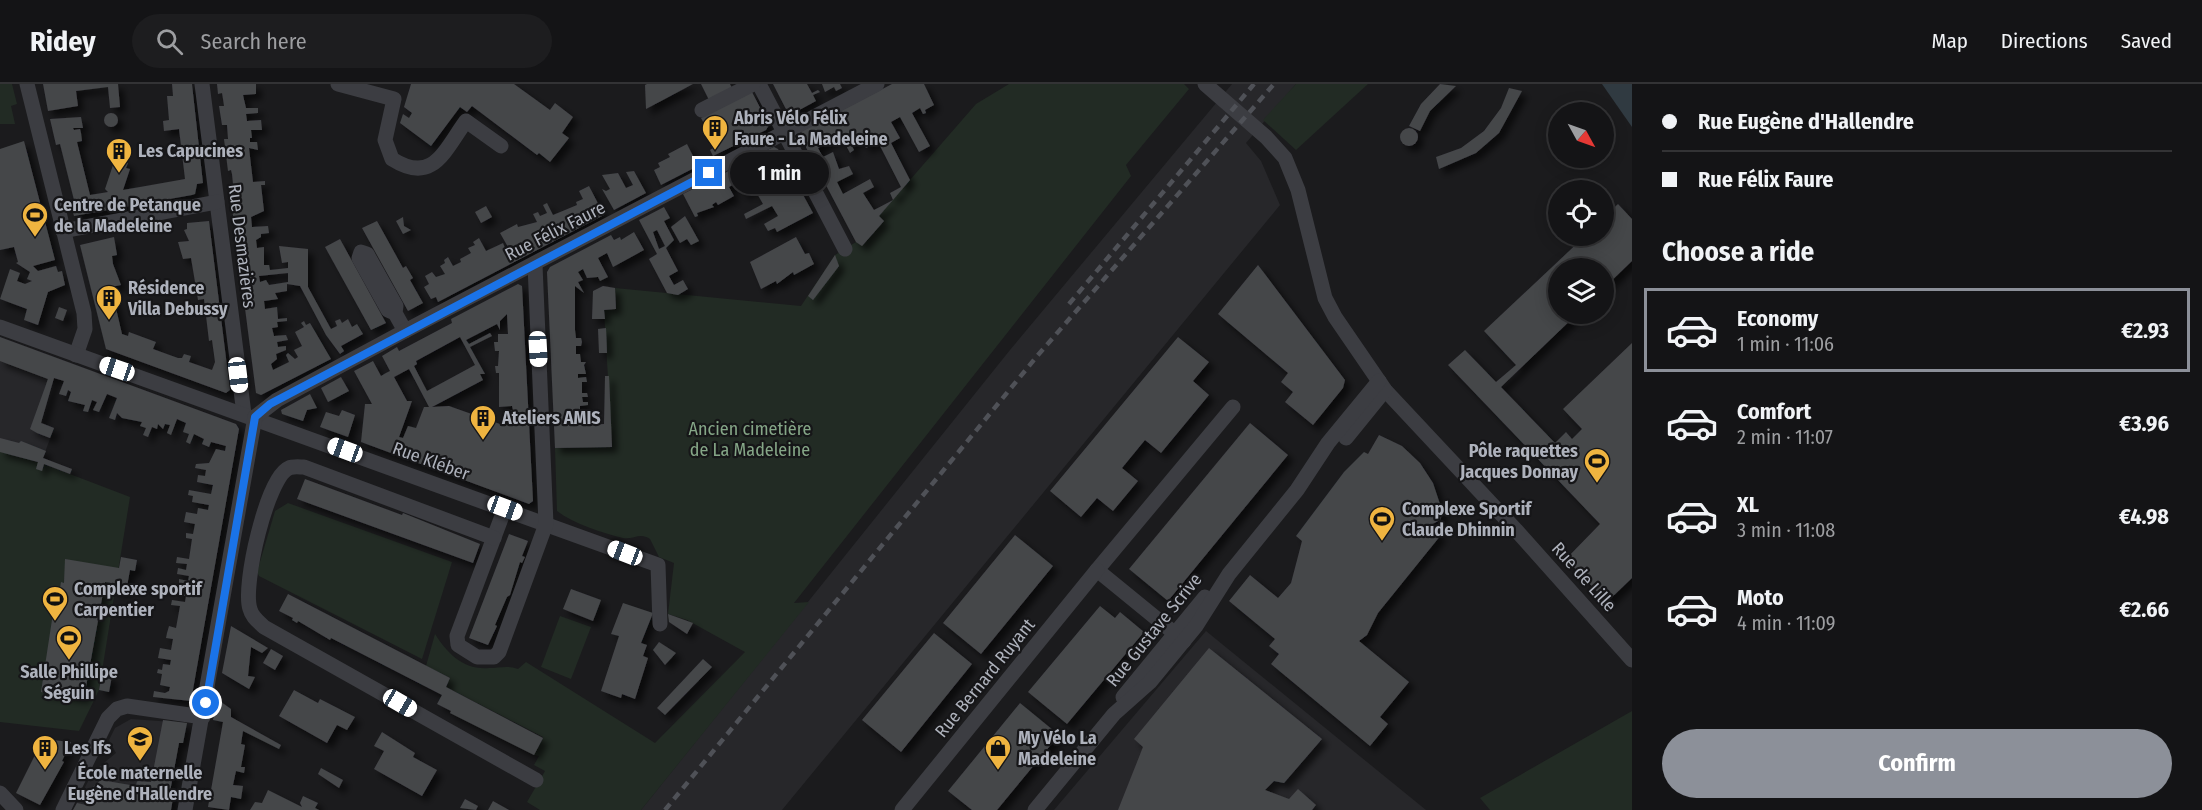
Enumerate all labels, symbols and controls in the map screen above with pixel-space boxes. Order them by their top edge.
search box [132,14,552,68]
text: Ridey [30,25,96,58]
icon: search [153,25,186,58]
text: Search here [201,28,307,55]
text: Map [1931,28,1968,54]
text: Directions [2001,28,2088,54]
text: Saved [2121,28,2172,54]
north arrow [1548,102,1614,168]
map controls [1548,102,1614,324]
place label: Abris Vélo Félix Faure - La Madeleine [733,107,888,150]
text: Rue Eugène d'Hallendre [1698,108,1914,135]
building icon: Abris Vélo Félix Faure - La Madeleine [700,113,730,151]
building icon: Les Capucines [104,136,134,174]
place label: Les Capucines [138,140,243,162]
callout: 1 min [730,152,829,194]
route end [695,159,722,186]
text: 1 min [758,161,801,185]
text: Rue Félix Faure [1698,166,1834,193]
button: locate [1548,180,1614,246]
street label: Rue Desmazières [223,183,261,310]
place label: Centre de Petanque de la Madeleine [54,194,201,237]
street label: Rue Félix Faure [501,196,609,266]
sports icon: Centre de Petanque de la Madeleine [20,200,50,238]
text: Choose a ride [1662,236,1814,268]
button: layers [1548,258,1614,324]
place label: Résidence Villa Debussy [127,277,228,320]
building icon: Résidence Villa Debussy [94,283,124,321]
icon: car [1665,303,1719,357]
text: Economy [1737,305,1818,332]
text: €2.93 [2121,317,2169,344]
car [528,331,548,367]
text: 1 min · 11:06 [1737,332,1834,356]
car [97,355,137,383]
car [227,356,249,394]
icon: car [1665,396,1719,450]
text: Comfort [1737,398,1811,425]
building icon: Ateliers AMIS [468,403,498,441]
place label: Ateliers AMIS [501,407,601,429]
text: €3.96 [2119,410,2169,437]
park label: Ancien cimetière de La Madeleine [689,418,811,461]
text: 2 min · 11:07 [1737,425,1833,449]
car [325,435,365,465]
street label: Rue Kléber [390,437,473,485]
place label: Pôle raquettes Jacques Donnay [1459,440,1578,483]
sports icon: Pôle raquettes Jacques Donnay [1582,446,1612,484]
icon: car [1665,489,1719,543]
text: XL [1737,491,1759,518]
car [485,493,525,523]
place label: Complexe Sportif Claude Dhinnin [1402,498,1533,541]
text: €4.98 [2119,503,2169,530]
sports icon: Complexe Sportif Claude Dhinnin [1367,504,1397,542]
text: 3 min · 11:08 [1737,518,1835,542]
car [605,538,645,568]
street label: Rue de Lille [1547,538,1621,616]
street label: Rue Gustave Scrive [1102,569,1206,691]
place label: Complexe sportif Carpentier [74,578,204,621]
icon: car [1665,582,1719,636]
sports icon: Complexe sportif Carpentier [40,584,70,622]
text: Moto [1737,584,1784,611]
text: €2.66 [2119,596,2169,623]
text: 4 min · 11:09 [1737,611,1836,635]
street label: Rue Bernard Ruyant [930,614,1040,742]
sports icon: Salle Phillipe Séguin [54,623,84,661]
place label: Salle Phillipe Séguin [20,661,118,704]
car [380,686,420,720]
route start [192,689,219,716]
school or university icon: École maternelle Eugène d'Hallendre [125,724,155,762]
place label: My Vélo La Madeleine [1018,727,1097,770]
button: Confirm [1662,729,2172,798]
building icon: Les Ifs [30,733,60,771]
shop icon: My Vélo La Madeleine [983,733,1013,771]
place label: Les Ifs [64,737,111,759]
place label: École maternelle Eugène d'Hallendre [68,761,212,805]

